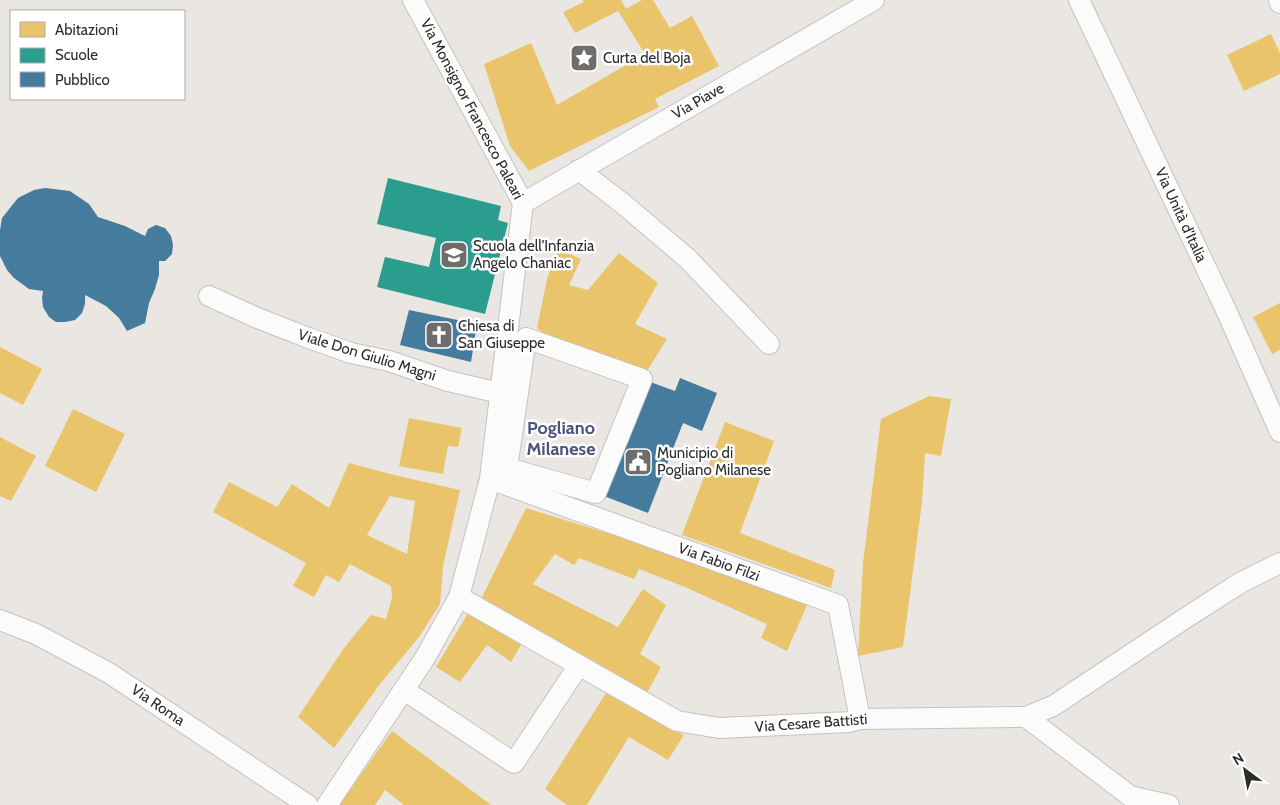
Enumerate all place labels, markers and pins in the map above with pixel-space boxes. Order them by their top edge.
place icon: Curta del Boja [569,43,599,73]
place label: Curta del Boja [603,49,692,67]
place label: Scuola dell'Infanzia Angelo Chaniac [473,237,595,272]
school or university icon: Scuola dell'Infanzia Angelo Chaniac [439,240,469,270]
place label: Chiesa di San Giuseppe [458,317,545,352]
church icon: Chiesa di San Giuseppe [424,320,454,350]
place label: Municipio di Pogliano Milanese [657,444,771,479]
public building icon: Municipio di Pogliano Milanese [623,447,653,477]

